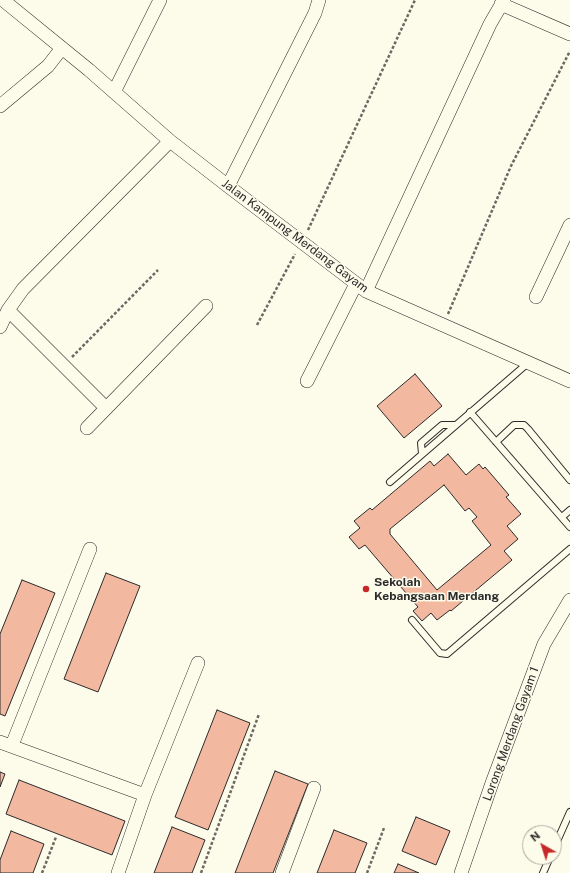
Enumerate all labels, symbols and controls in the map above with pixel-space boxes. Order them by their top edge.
street label: Jalan Kampung Merdang Gayam [219,176,371,296]
place label: Sekolah Kebangsaan Merdang [374,575,499,603]
marker: Sekolah Kebangsaan Merdang [361,584,371,594]
street label: Lorong Merdang Gayam 1 [480,665,542,803]
north arrow [522,825,562,865]
text: N [528,829,542,844]

